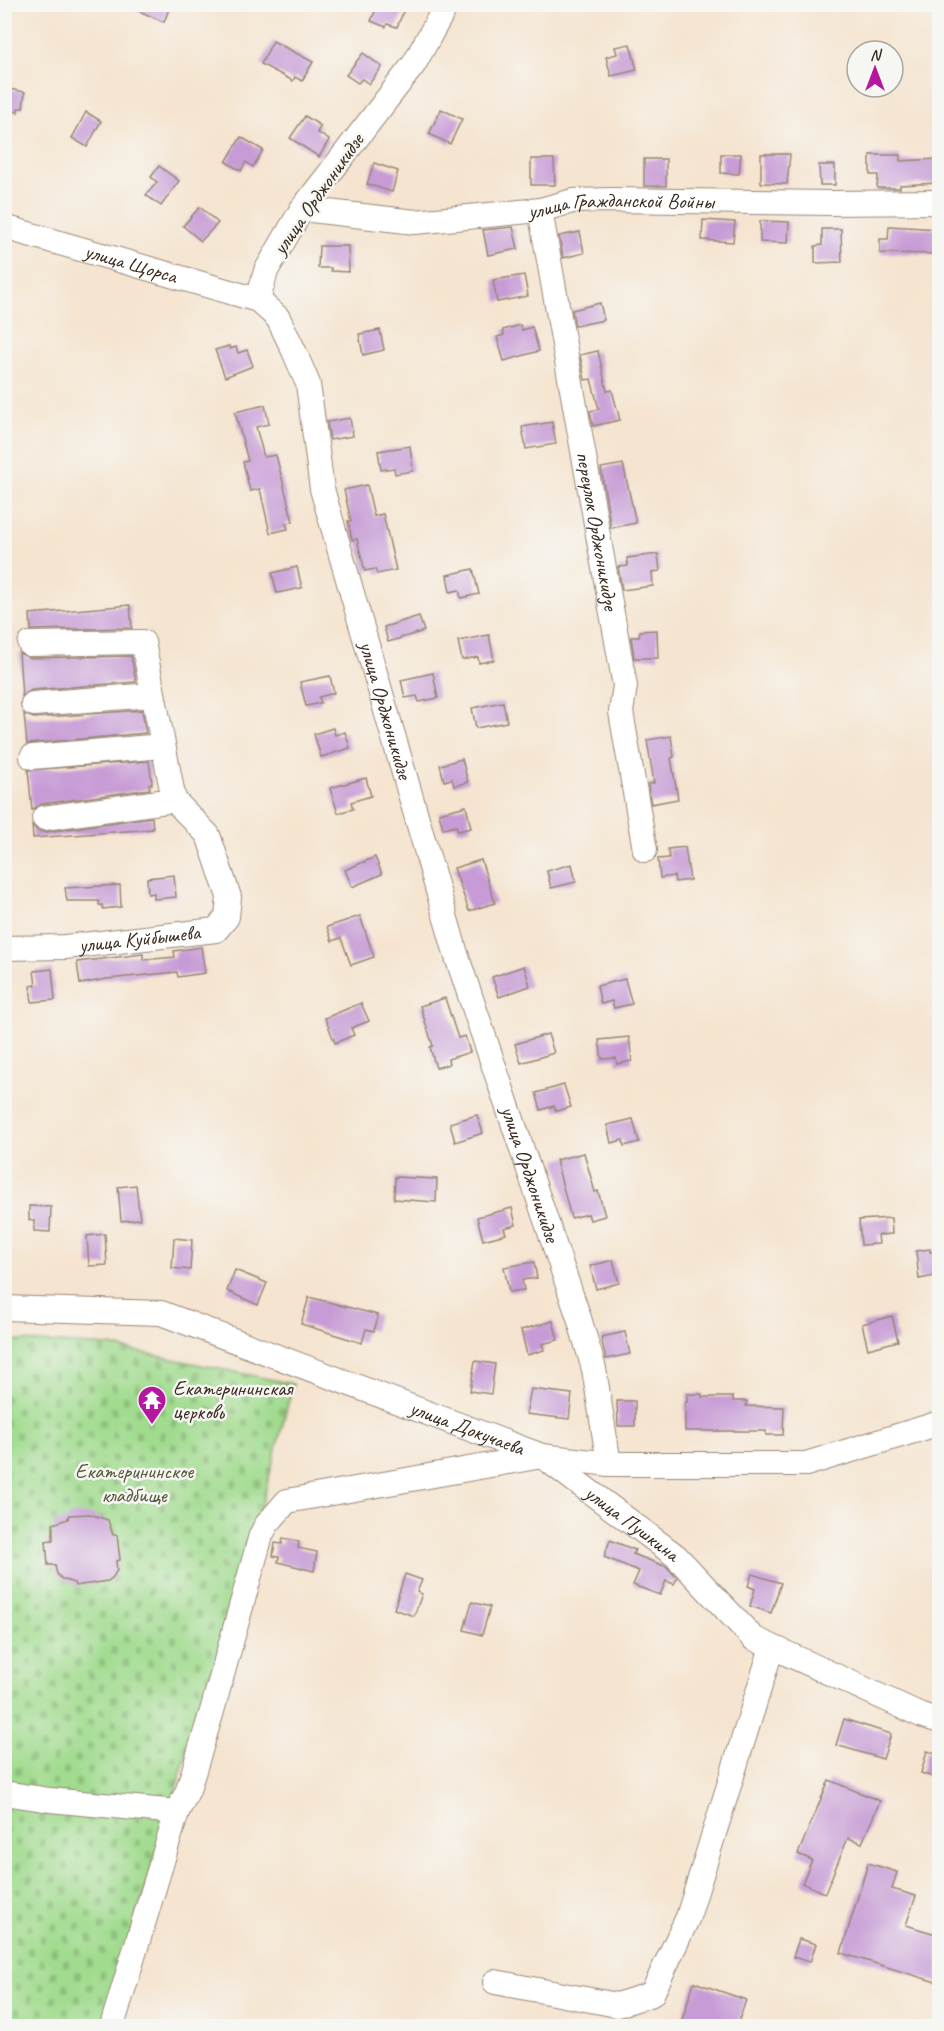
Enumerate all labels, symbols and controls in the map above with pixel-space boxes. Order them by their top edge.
north arrow [845,39,905,99]
text: N [870,45,883,65]
street label: улица Орджоникидзе [265,127,371,261]
street label: улица Гражданской Войны [525,187,716,224]
street label: улица Щорса [80,237,181,289]
street label: переулок Орджоникидзе [570,450,625,614]
street label: улица Орджоникидзе [353,636,419,784]
street label: улица Куйбышева [76,919,203,959]
street label: улица Орджоникидзе [495,1101,566,1248]
place label: Екатерининская церковь [173,1375,294,1425]
temple icon: Екатерининская церковь [136,1384,168,1426]
street label: улица Докучаева [405,1394,529,1462]
park label: Екатерининское кладбище [75,1458,194,1508]
street label: улица Пушкина [578,1479,686,1568]

